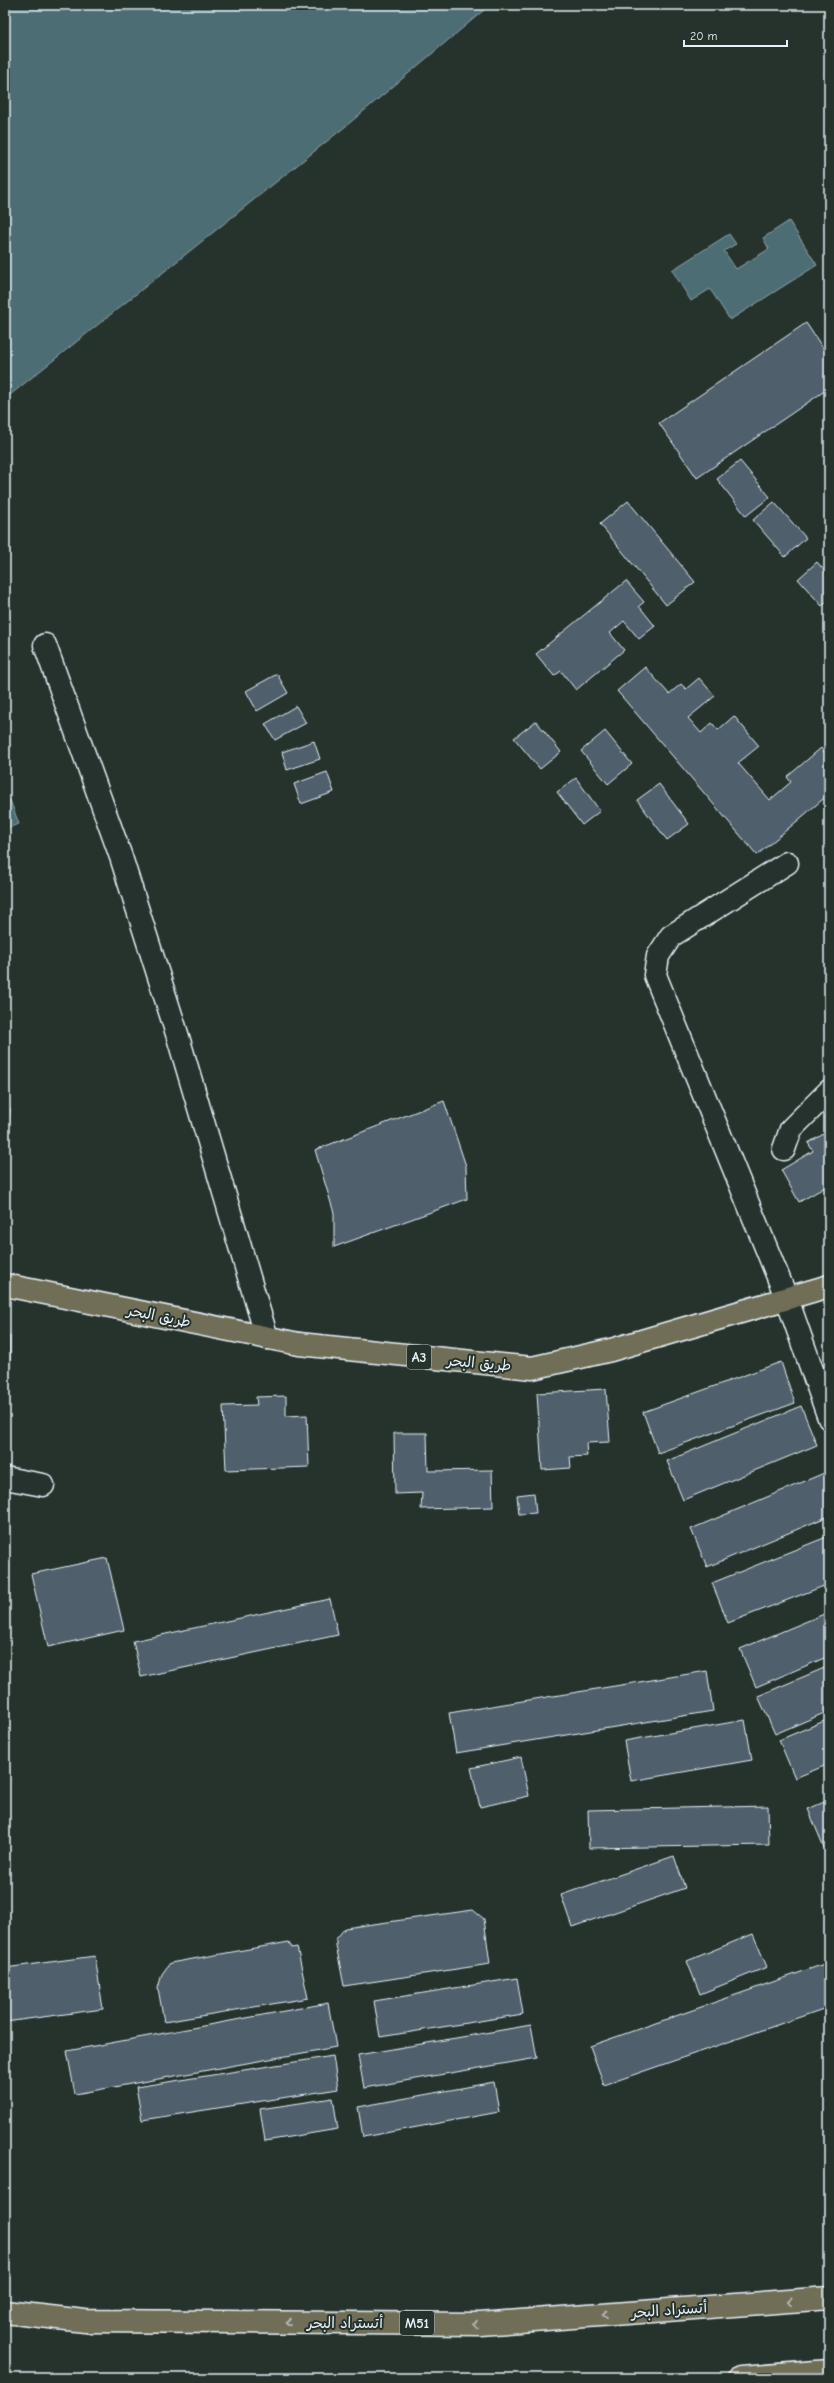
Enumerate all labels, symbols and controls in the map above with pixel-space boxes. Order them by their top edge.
scale bar [684,22,787,48]
text: 20 m [690,29,718,43]
street label: طريق البحر [125,1301,192,1331]
road number: A3 [407,1345,431,1369]
street label: طريق البحر [445,1351,512,1375]
one-way arrow [787,2296,793,2305]
street label: أتستراد البحر [629,2298,708,2322]
one-way arrow [602,2310,608,2319]
road number: M51 [400,2311,434,2335]
street label: أتستراد البحر [306,2314,383,2332]
one-way arrow [286,2318,292,2326]
one-way arrow [472,2320,478,2328]

